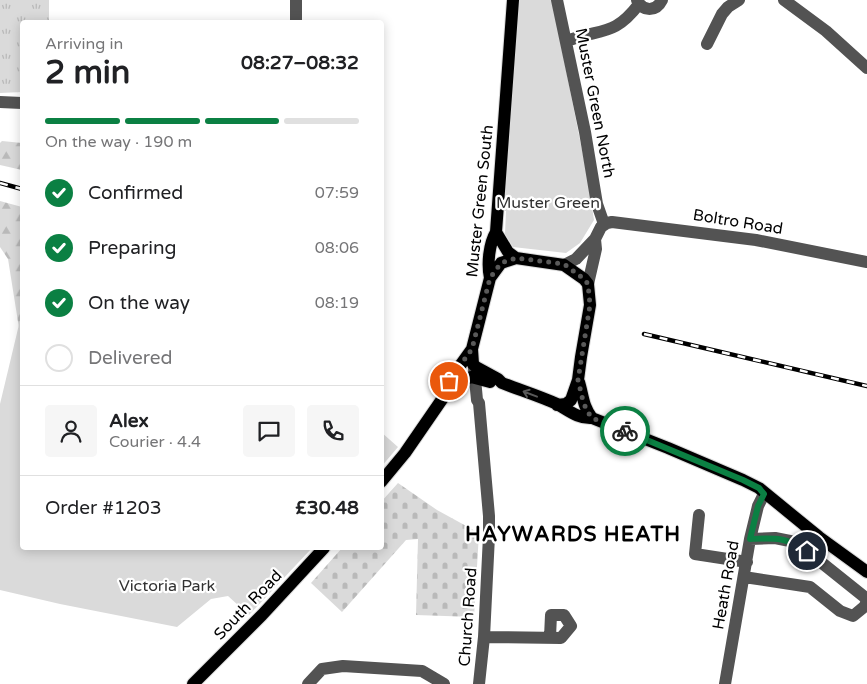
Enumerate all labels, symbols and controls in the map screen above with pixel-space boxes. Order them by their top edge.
street label: Muster Green North [571,26,619,180]
text: Arriving in [45,34,123,54]
text: 08:27–08:32 [241,52,359,74]
text: 2 min [45,54,130,92]
street label: Muster Green South [462,124,498,278]
text: On the way · 190 m [45,132,192,152]
icon: check [45,179,73,207]
text: Confirmed [88,182,183,204]
text: 07:59 [315,183,359,203]
park label: Muster Green [496,193,600,213]
street label: Boltro Road [692,205,784,239]
icon: check [45,234,73,262]
text: Preparing [88,237,177,259]
text: 08:06 [315,238,359,258]
icon: check [45,289,73,317]
text: On the way [88,292,190,314]
text: 08:19 [315,293,359,313]
text: Delivered [88,347,173,369]
pin [428,360,470,402]
icon: bag [435,367,463,395]
one-way arrow [522,389,538,398]
button: person [45,405,97,457]
button: chat [243,405,295,457]
button: phone [307,405,359,457]
courier [600,406,650,456]
text: Alex [109,410,149,432]
icon: bike [611,417,639,445]
text: Courier · 4.4 [109,432,201,452]
text: Order #1203 [45,497,162,519]
text: £30.48 [295,497,359,519]
district label: HAYWARDS HEATH [465,522,681,547]
pin [786,530,828,572]
icon: home [793,537,821,565]
street label: Heath Road [708,539,744,631]
street label: South Road [210,566,286,644]
street label: Church Road [455,567,481,667]
park label: Victoria Park [119,576,216,596]

